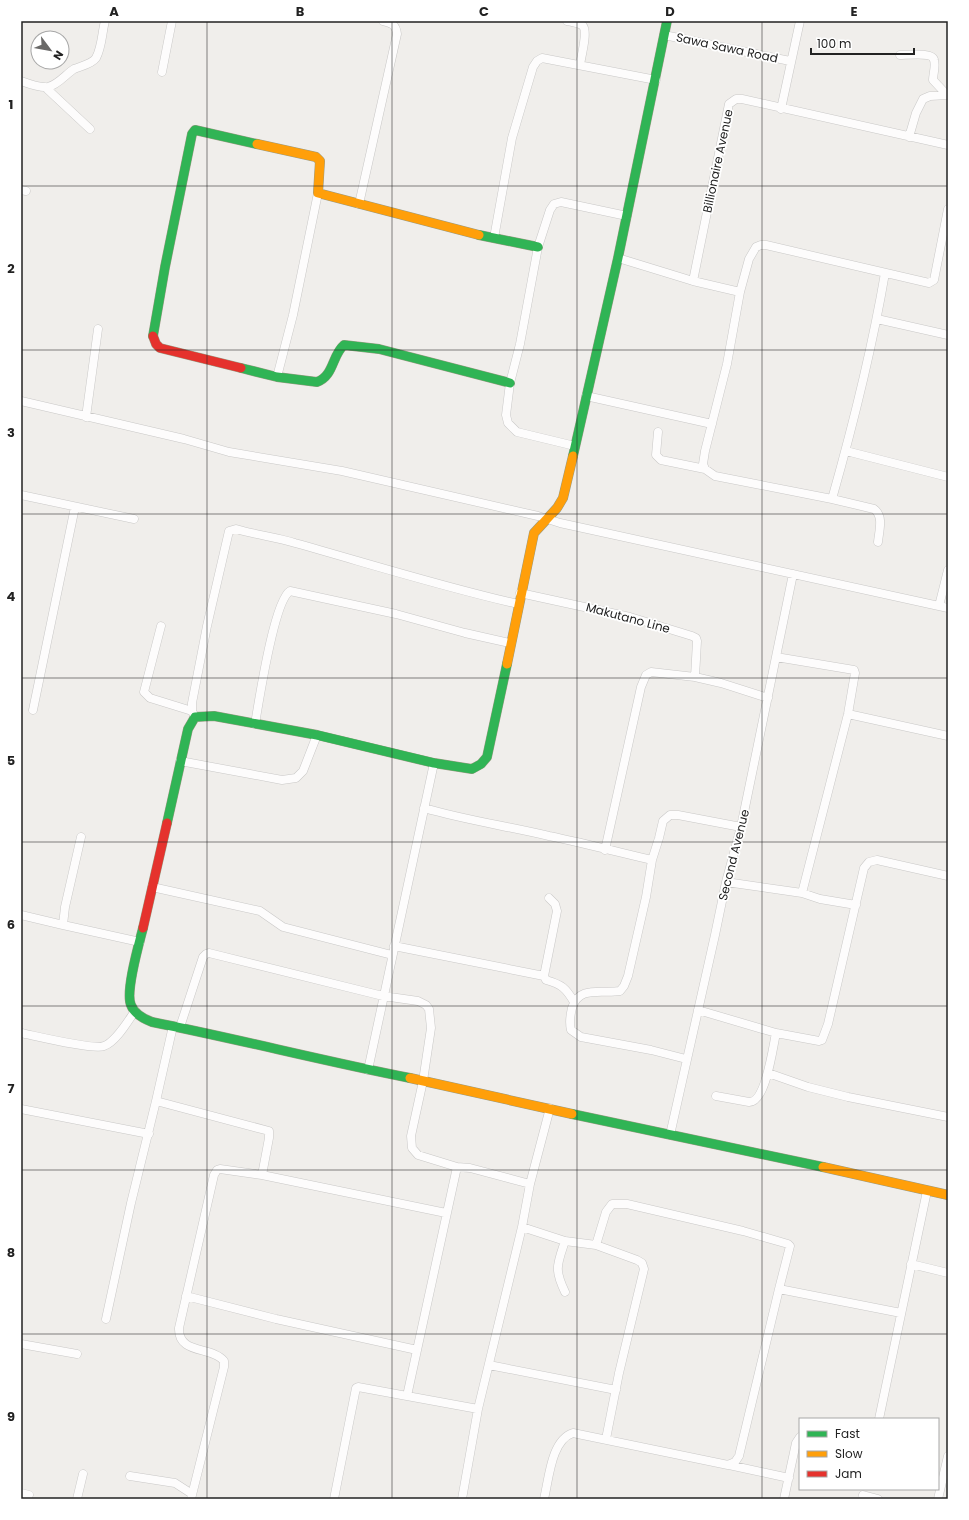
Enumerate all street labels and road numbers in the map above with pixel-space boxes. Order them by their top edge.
street label: Sawa Sawa Road [675,28,780,67]
street label: Billionaire Avenue [698,107,737,214]
street label: Makutano Line [584,598,672,637]
street label: Second Avenue [714,807,753,902]

